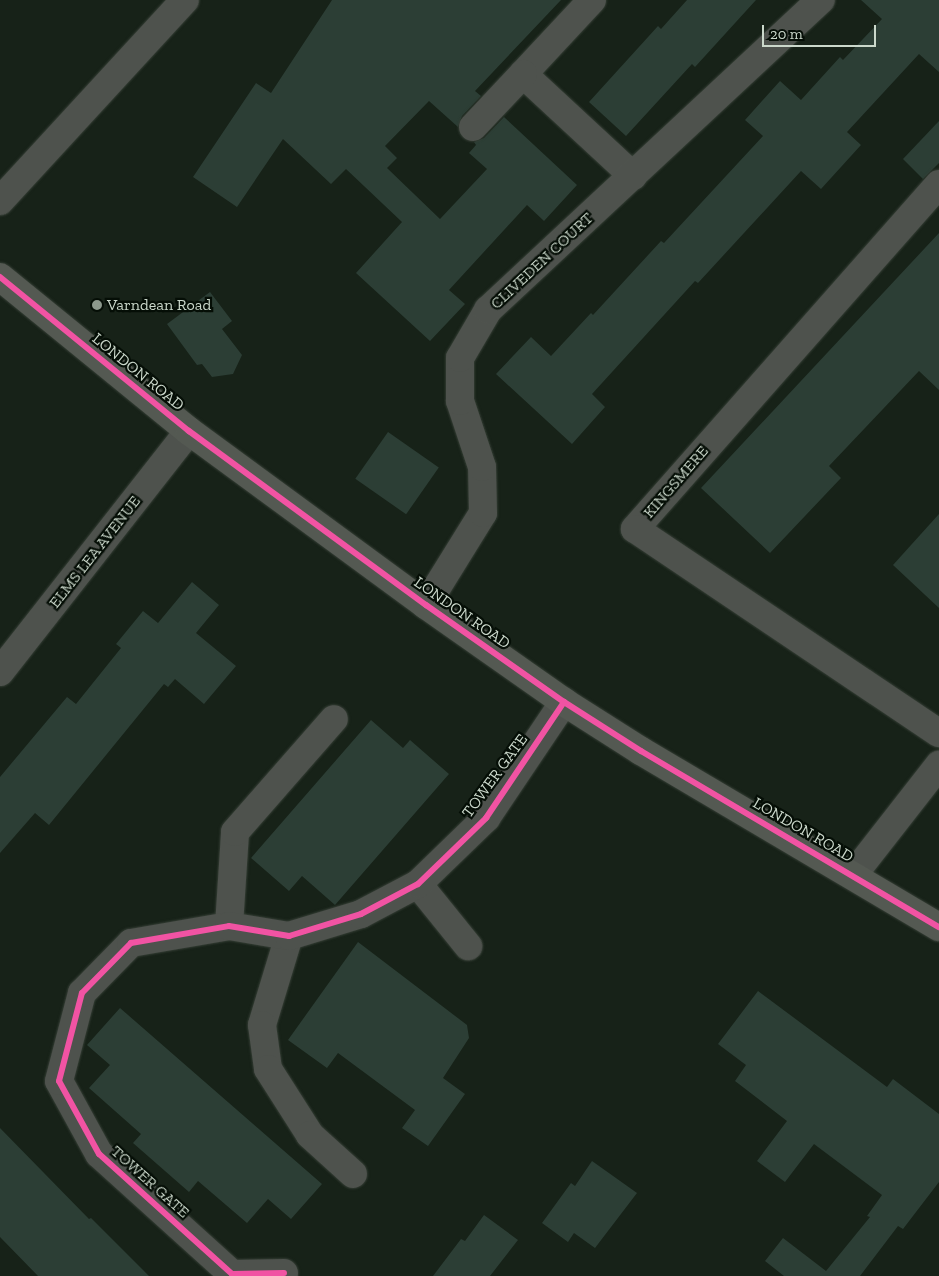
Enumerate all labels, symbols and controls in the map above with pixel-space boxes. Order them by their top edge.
scale bar [764,15,878,47]
text: 20 m [770,25,803,43]
street label: CLIVEDEN COURT [487,209,597,313]
place label: Varndean Road [107,295,211,315]
marker: Varndean Road [91,299,103,311]
street label: LONDON ROAD [88,329,188,415]
street label: KINGSMERE [639,442,713,522]
street label: ELMS LEA AVENUE [45,492,145,612]
street label: LONDON ROAD [410,573,514,653]
street label: TOWER GATE [458,730,532,822]
street label: LONDON ROAD [749,793,857,867]
street label: TOWER GATE [107,1142,193,1222]

